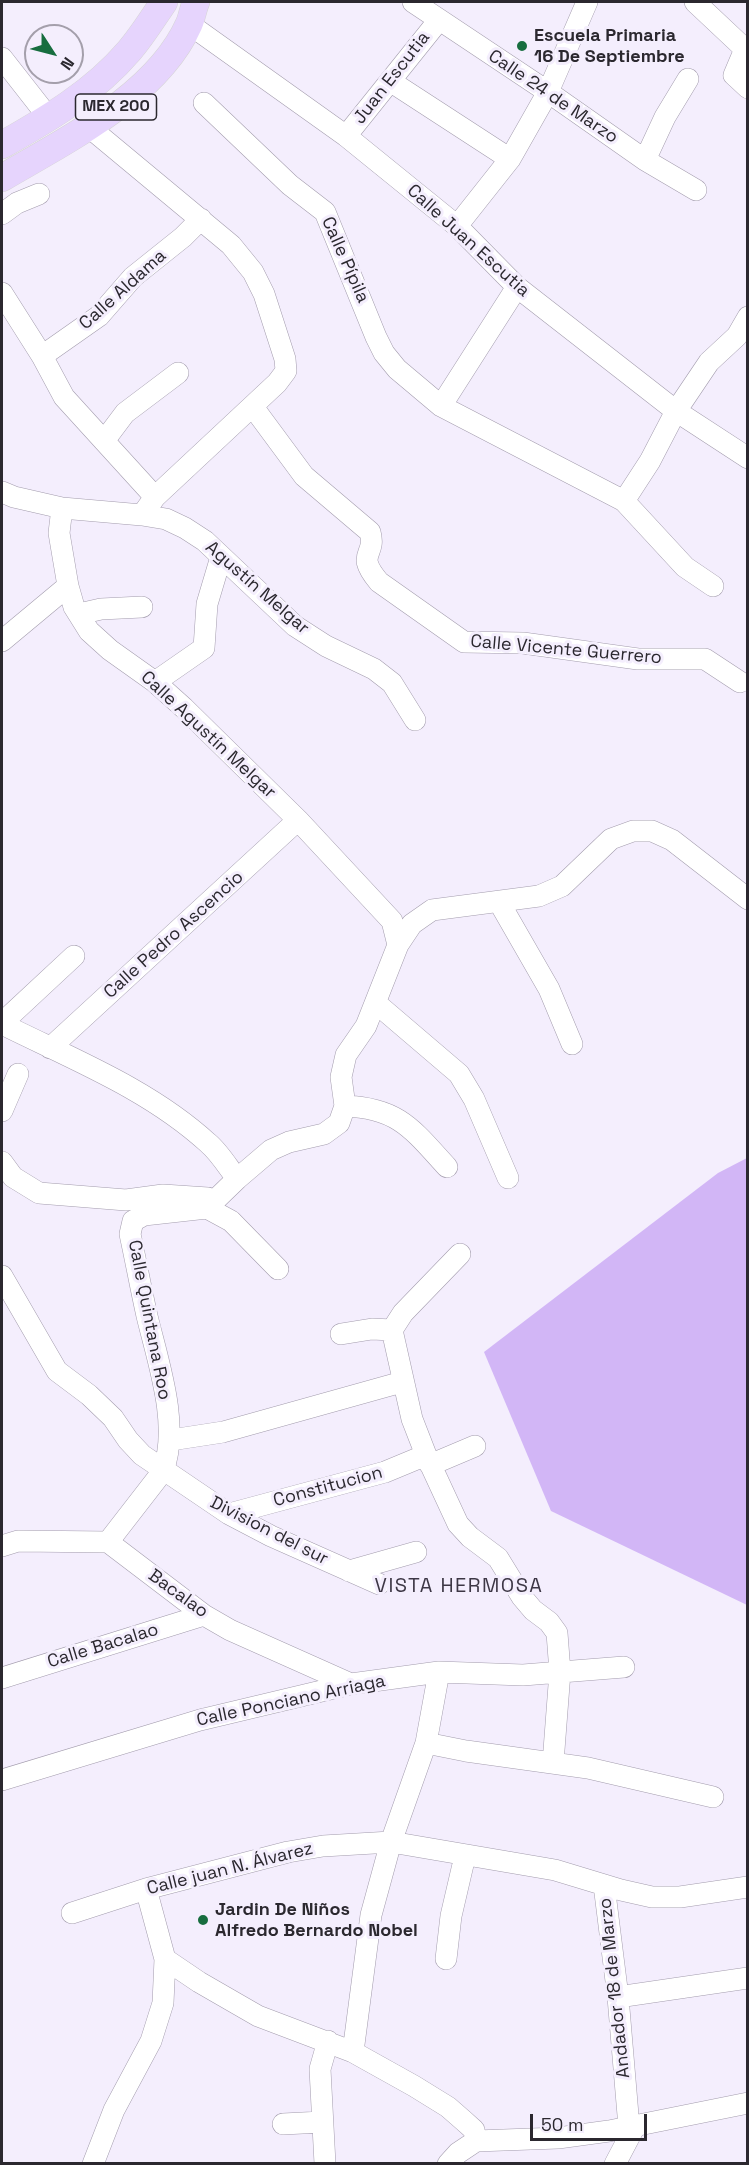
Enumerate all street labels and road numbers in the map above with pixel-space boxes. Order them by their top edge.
street label: Juan Escutia [349,27,435,129]
street label: Calle 24 de Marzo [484,46,622,148]
road number: MEX 200 [76,94,156,120]
street label: Calle Juan Escutia [402,180,534,302]
street label: Calle Pípila [316,214,374,306]
street label: Calle Aldama [75,245,171,335]
street label: Agustín Melgar [201,537,313,639]
street label: Calle Vicente Guerrero [469,631,663,669]
street label: Calle Agustín Melgar [136,667,280,803]
street label: Calle Pedro Ascencio [100,867,248,1003]
street label: Calle Quintana Roo [123,1238,175,1402]
street label: Constitucion [271,1462,385,1512]
street label: Division del sur [206,1492,332,1570]
street label: Bacalao [144,1565,212,1623]
street label: Calle Bacalao [45,1619,161,1673]
street label: Calle Ponciano Arriaga [195,1670,387,1732]
street label: Calle juan N. Álvarez [145,1838,315,1900]
street label: Andador 18 de Marzo [595,1897,635,2079]

